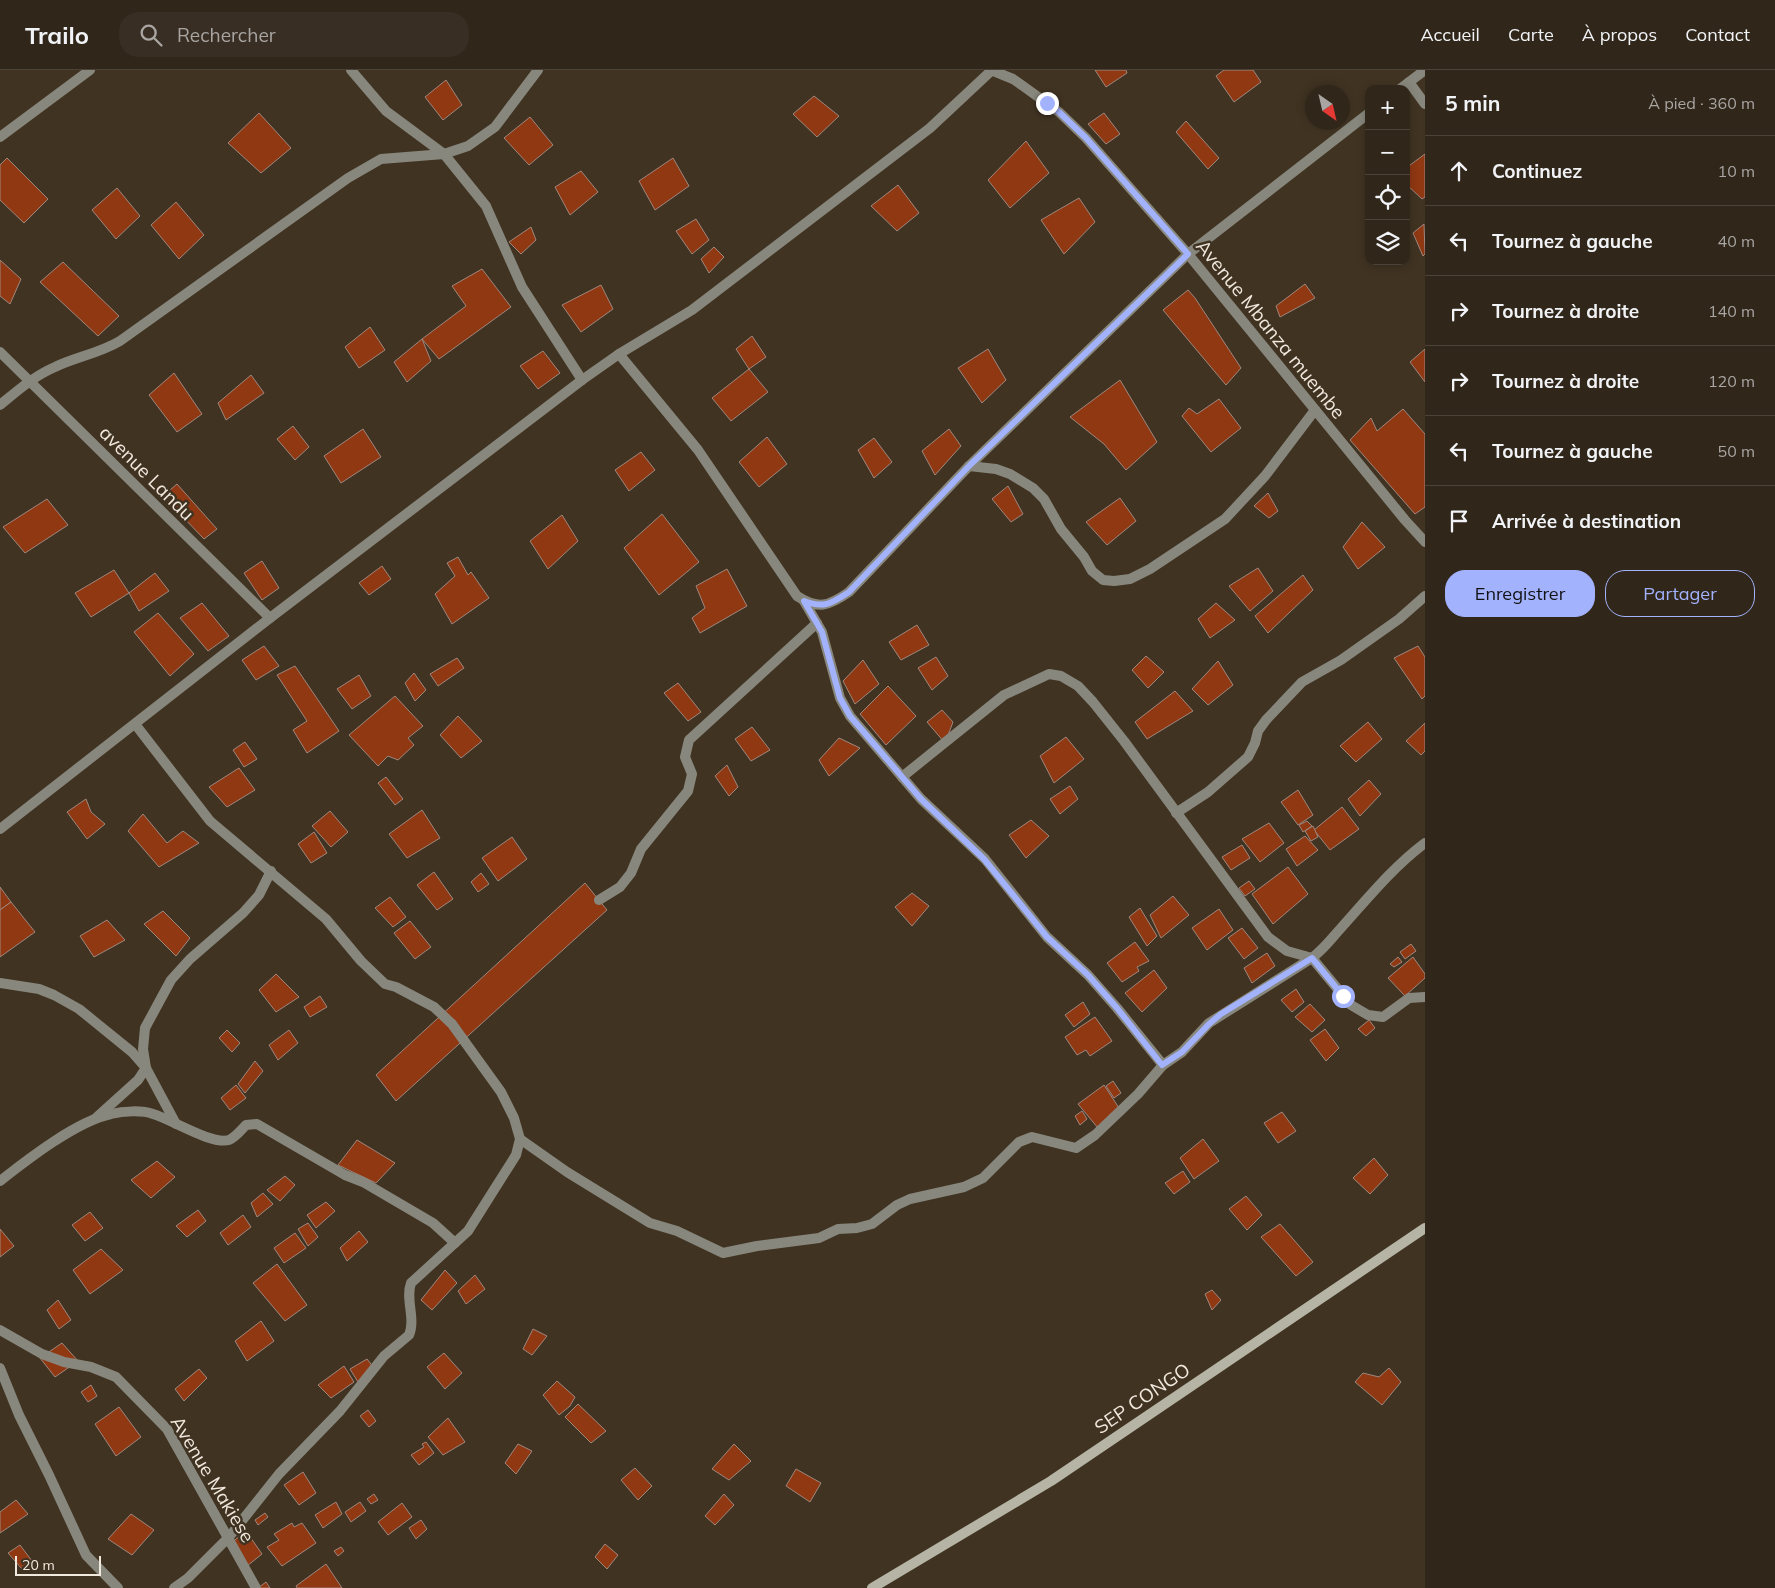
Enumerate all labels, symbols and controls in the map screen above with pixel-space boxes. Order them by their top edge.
search box [119,12,469,57]
text: Trailo [25,20,89,50]
icon: search [137,21,165,49]
text: Rechercher [177,23,276,47]
text: Accueil [1420,23,1480,46]
text: Carte [1508,23,1554,46]
text: À propos [1582,23,1657,46]
text: Contact [1685,23,1750,46]
north arrow [1305,85,1350,130]
map controls [1365,85,1410,265]
button: + [1365,85,1410,130]
text: 5 min [1445,90,1500,116]
route end [1036,92,1059,115]
text: À pied · 360 m [1648,93,1755,113]
button: − [1365,130,1410,175]
icon: ahead [1445,157,1473,185]
text: Continuez [1492,159,1582,183]
text: 10 m [1718,161,1755,181]
button: locate [1365,175,1410,220]
button: layers [1365,220,1410,265]
icon: left [1445,227,1473,255]
text: Tournez à gauche [1492,229,1653,253]
text: 40 m [1718,231,1755,251]
street label: Avenue Mbanza muembe [1191,234,1351,424]
icon: right [1445,297,1473,325]
text: Tournez à droite [1492,299,1639,323]
text: 140 m [1708,301,1755,321]
icon: right [1445,367,1473,395]
text: Tournez à droite [1492,369,1639,393]
text: 120 m [1708,371,1755,391]
street label: avenue Landu [95,421,199,525]
icon: left [1445,437,1473,465]
text: Tournez à gauche [1492,439,1653,463]
text: 50 m [1718,441,1755,461]
icon: arrive [1445,507,1473,535]
text: Arrivée à destination [1492,509,1681,533]
button: Enregistrer [1445,570,1595,617]
button: Partager [1605,570,1755,617]
route start [1332,985,1355,1008]
street label: SEP CONGO [1090,1357,1194,1439]
street label: Avenue Makiese [166,1411,260,1547]
scale bar [15,1553,101,1576]
text: 20 m [22,1556,55,1574]

